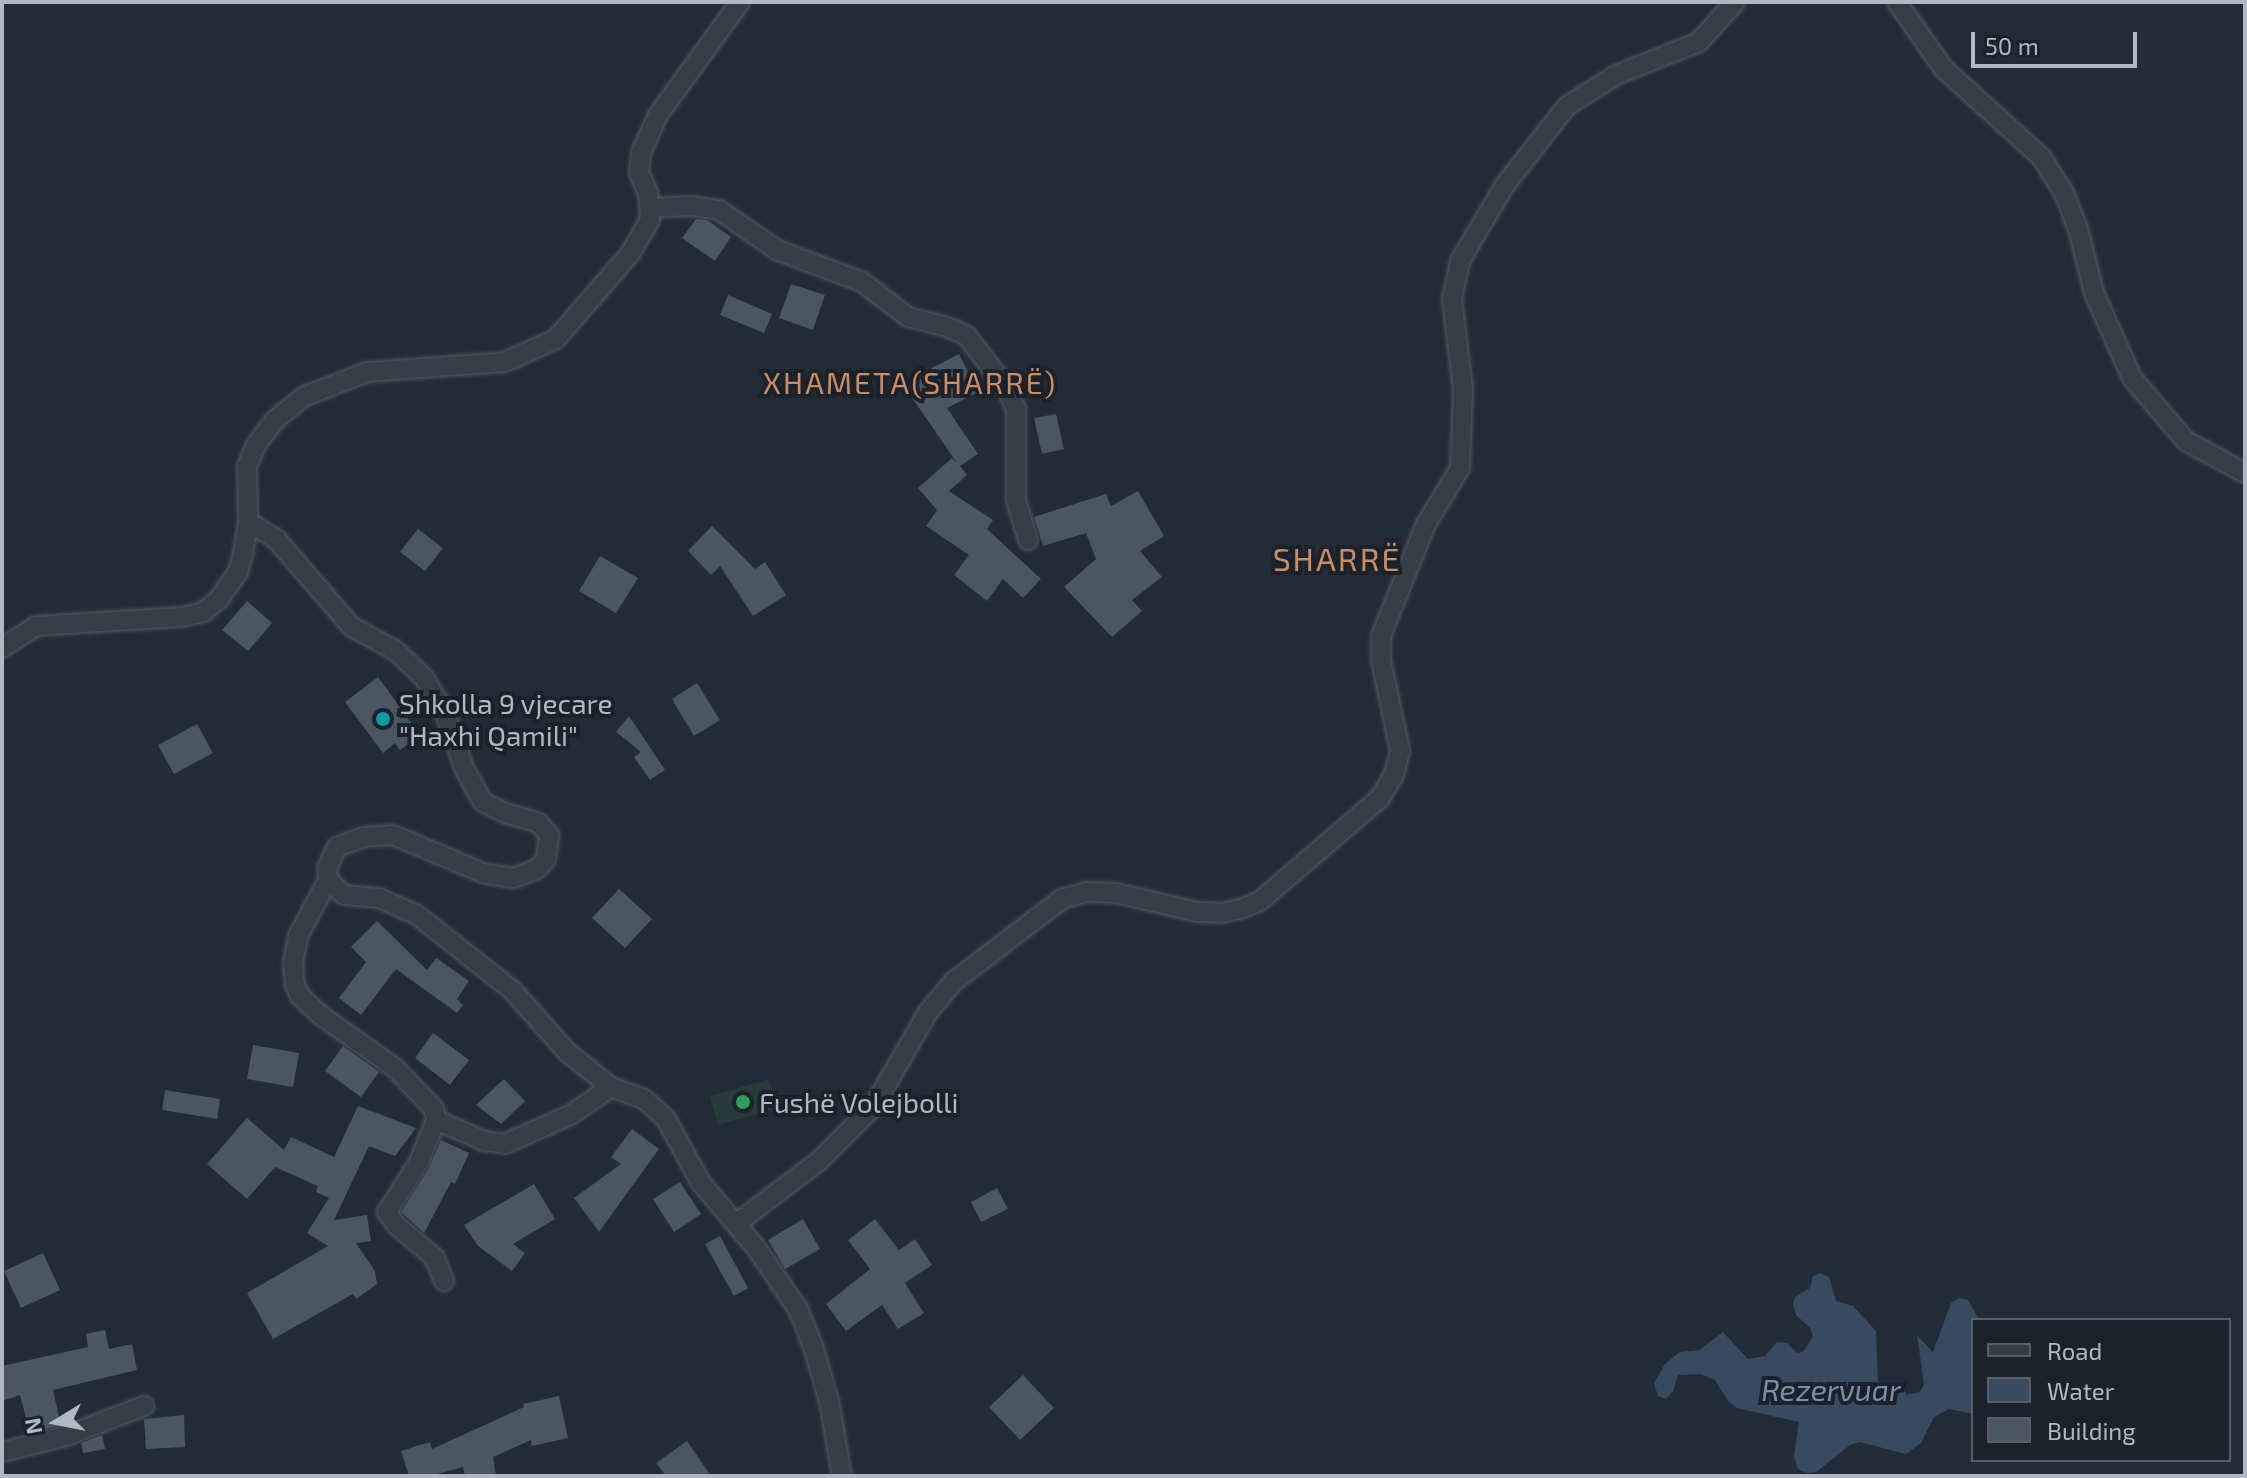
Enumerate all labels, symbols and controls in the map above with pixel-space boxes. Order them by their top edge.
scale bar [1975,16,2141,66]
text: 50 m [1985,31,2039,60]
district label: XHAMETA(SHARRË) [763,364,1057,400]
district label: SHARRË [1273,539,1401,577]
place label: Shkolla 9 vjecare "Haxhi Qamili" [399,686,613,752]
marker: Shkolla 9 vjecare "Haxhi Qamili" [374,710,392,728]
place label: Fushë Volejbolli [759,1085,959,1119]
marker: Fushë Volejbolli [734,1093,752,1111]
legend [1971,1318,2231,1462]
text: Road [2047,1336,2102,1365]
water label: Rezervuar [1761,1371,1901,1407]
text: Water [2047,1376,2114,1405]
north arrow [16,1382,96,1462]
text: N [18,1416,47,1436]
text: Building [2047,1416,2136,1445]

